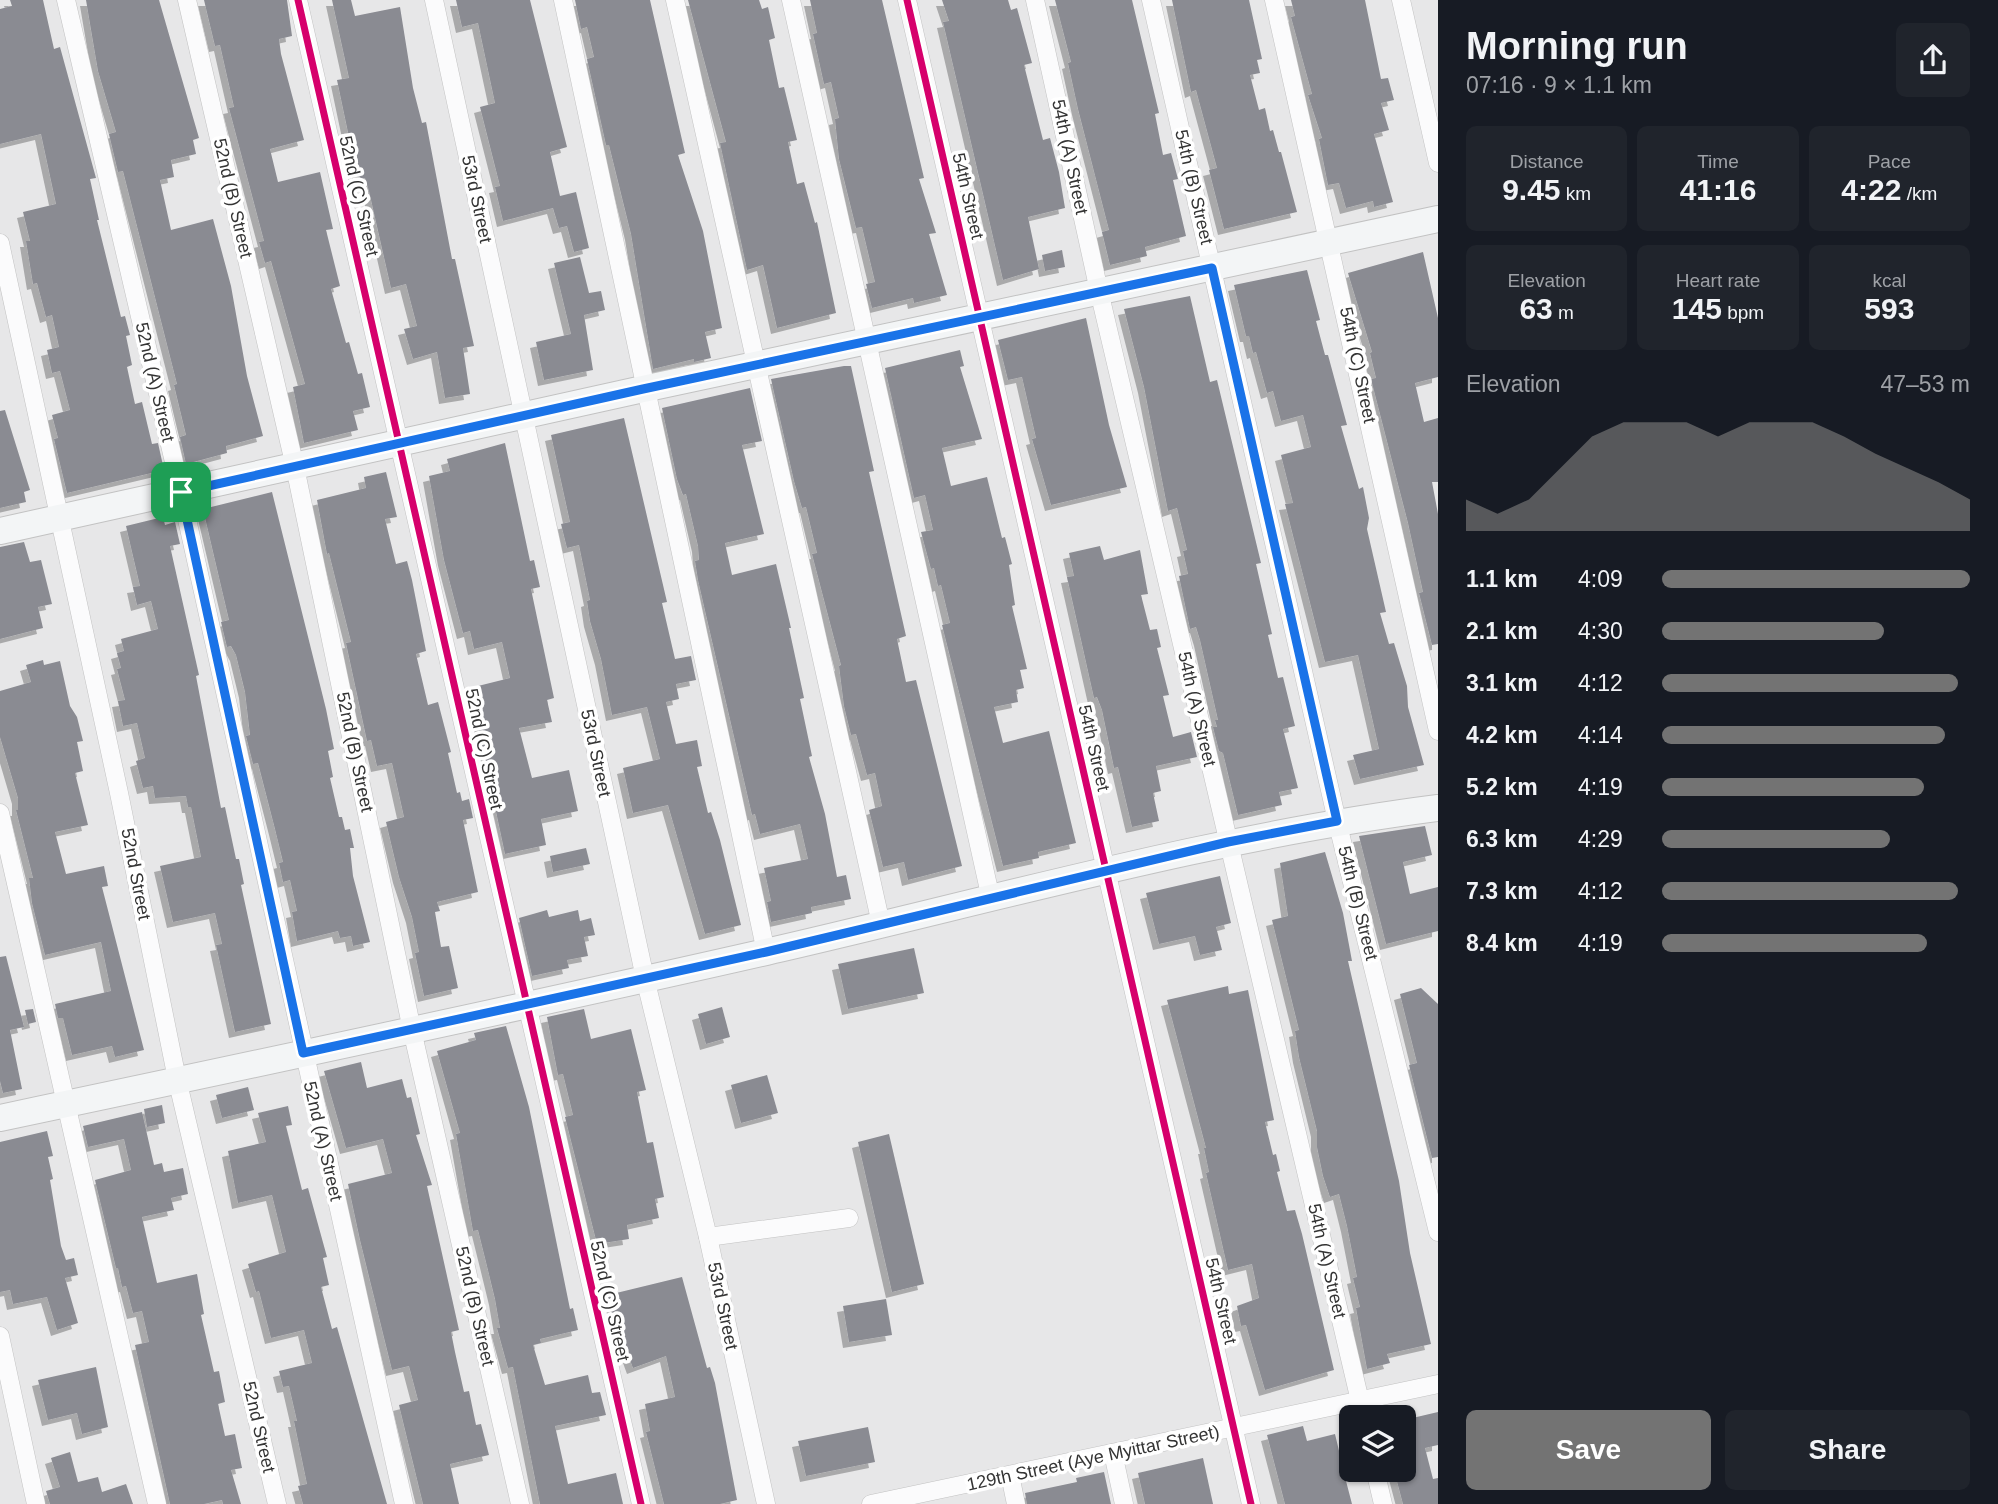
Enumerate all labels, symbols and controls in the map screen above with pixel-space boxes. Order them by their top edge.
button: share [1896,23,1970,97]
text: Morning run [1466,25,1688,67]
text: 07:16 · 9 × 1.1 km [1466,72,1652,98]
street label: 54th (A) Street [1048,98,1092,216]
street label: 54th (B) Street [1171,128,1217,246]
street label: 52nd (C) Street [335,134,383,258]
street label: 52nd (B) Street [210,136,256,260]
street label: 54th Street [948,151,988,241]
text: Distance [1510,151,1584,172]
text: Time [1697,151,1739,172]
text: Pace [1868,151,1911,172]
street label: 53rd Street [458,153,496,245]
text: 9.45 [1502,173,1561,206]
text: 41:16 [1680,173,1756,206]
text: 4:22 [1841,173,1901,206]
text: km [1561,183,1591,204]
text: /km [1901,183,1937,204]
text: Elevation [1508,270,1586,291]
text: Heart rate [1676,270,1760,291]
text: kcal [1872,270,1906,291]
text: 63 [1519,292,1553,325]
text: 145 [1672,292,1722,325]
text: 593 [1864,292,1914,325]
text: m [1553,302,1574,323]
text: bpm [1722,302,1764,323]
street label: 54th (C) Street [1336,305,1380,425]
street label: 52nd (A) Street [132,320,178,444]
text: Elevation [1466,371,1561,397]
text: 47–53 m [1880,371,1970,397]
pin [151,462,211,522]
icon: arrive [162,473,200,511]
text: 1.1 km [1466,566,1538,592]
text: 4:09 [1578,566,1623,592]
text: 2.1 km [1466,618,1538,644]
text: 4:30 [1578,618,1623,644]
street label: 54th (A) Street [1174,650,1220,768]
text: 3.1 km [1466,670,1538,696]
text: 4:12 [1578,670,1623,696]
street label: 52nd (C) Street [461,687,507,811]
street label: 52nd (B) Street [333,690,377,814]
street label: 54th Street [1074,703,1114,793]
street label: 53rd Street [577,707,615,799]
text: 4.2 km [1466,722,1538,748]
text: 4:14 [1578,722,1623,748]
text: 5.2 km [1466,774,1538,800]
text: 4:19 [1578,774,1623,800]
street label: 52nd Street [117,826,155,922]
text: 6.3 km [1466,826,1538,852]
text: 4:29 [1578,826,1623,852]
street label: 54th (B) Street [1334,844,1382,962]
text: 7.3 km [1466,878,1538,904]
text: 4:12 [1578,878,1623,904]
text: 8.4 km [1466,930,1538,956]
text: 4:19 [1578,930,1623,956]
street label: 52nd (A) Street [300,1079,346,1203]
street label: 54th (A) Street [1304,1202,1350,1320]
street label: 52nd (C) Street [586,1239,634,1363]
street label: 52nd (B) Street [452,1244,498,1368]
street label: 54th Street [1201,1256,1241,1346]
street label: 53rd Street [704,1260,742,1352]
street label: 52nd Street [239,1379,279,1475]
map controls [1339,1405,1416,1482]
button: layers [1339,1405,1416,1482]
button: Save [1466,1410,1711,1490]
button: Share [1725,1410,1970,1490]
street label: 129th Street (Aye Myittar Street) [965,1421,1221,1495]

